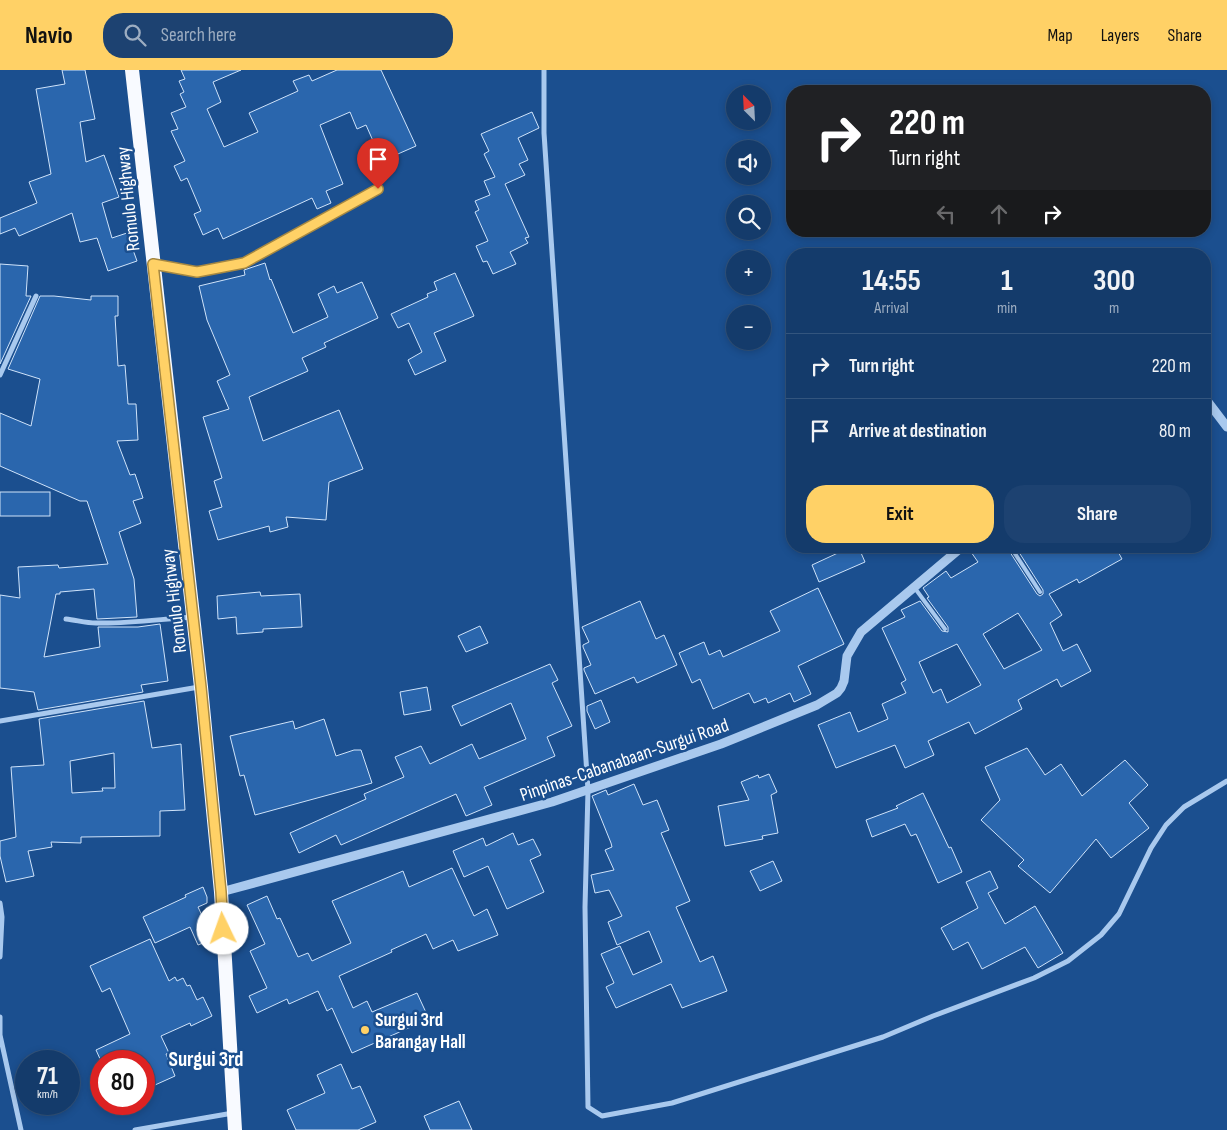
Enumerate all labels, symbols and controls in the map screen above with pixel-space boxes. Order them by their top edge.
search box [103,13,453,58]
text: Navio [25,21,73,50]
icon: search [121,21,149,49]
text: Search here [161,24,236,47]
text: Map [1048,25,1073,46]
text: Layers [1101,25,1140,46]
text: Share [1168,25,1202,46]
north arrow [726,85,771,130]
map controls [726,85,771,350]
text: 220 m [889,102,965,145]
icon: right [806,105,871,170]
pin [357,138,399,189]
button: sound [726,140,771,185]
street label: Romulo Highway [112,145,145,252]
icon: arrive [364,145,392,173]
text: Turn right [889,145,960,172]
button: search [726,195,771,240]
icon: left [932,200,960,228]
icon: ahead [985,200,1013,228]
icon: right [1038,200,1066,228]
button: + [726,250,771,295]
text: 14:55 [862,263,921,299]
text: 1 [1001,263,1013,299]
text: 300 [1093,263,1135,299]
text: Arrival [874,299,909,318]
text: min [997,299,1017,318]
text: m [1109,299,1119,318]
button: − [726,305,771,350]
icon: right [806,352,834,380]
text: Turn right [849,355,914,378]
text: 220 m [1152,355,1191,378]
icon: arrive [806,417,834,445]
text: Arrive at destination [849,420,987,443]
text: 80 m [1159,420,1191,443]
button: Exit [806,485,994,543]
button: Share [1004,485,1191,543]
street label: Romulo Highway [157,547,192,654]
street label: Pinpinas-Cabanabaan-Surgui Road [517,714,732,807]
position arrow [196,902,248,954]
place label: Surgui 3rd Barangay Hall [375,1009,466,1054]
marker: Surgui 3rd Barangay Hall [359,1024,371,1036]
district label: Surgui 3rd [168,1047,244,1072]
speed limit sign: 80 [90,1050,155,1115]
text: 71 [37,1061,58,1092]
text: km/h [37,1087,58,1102]

